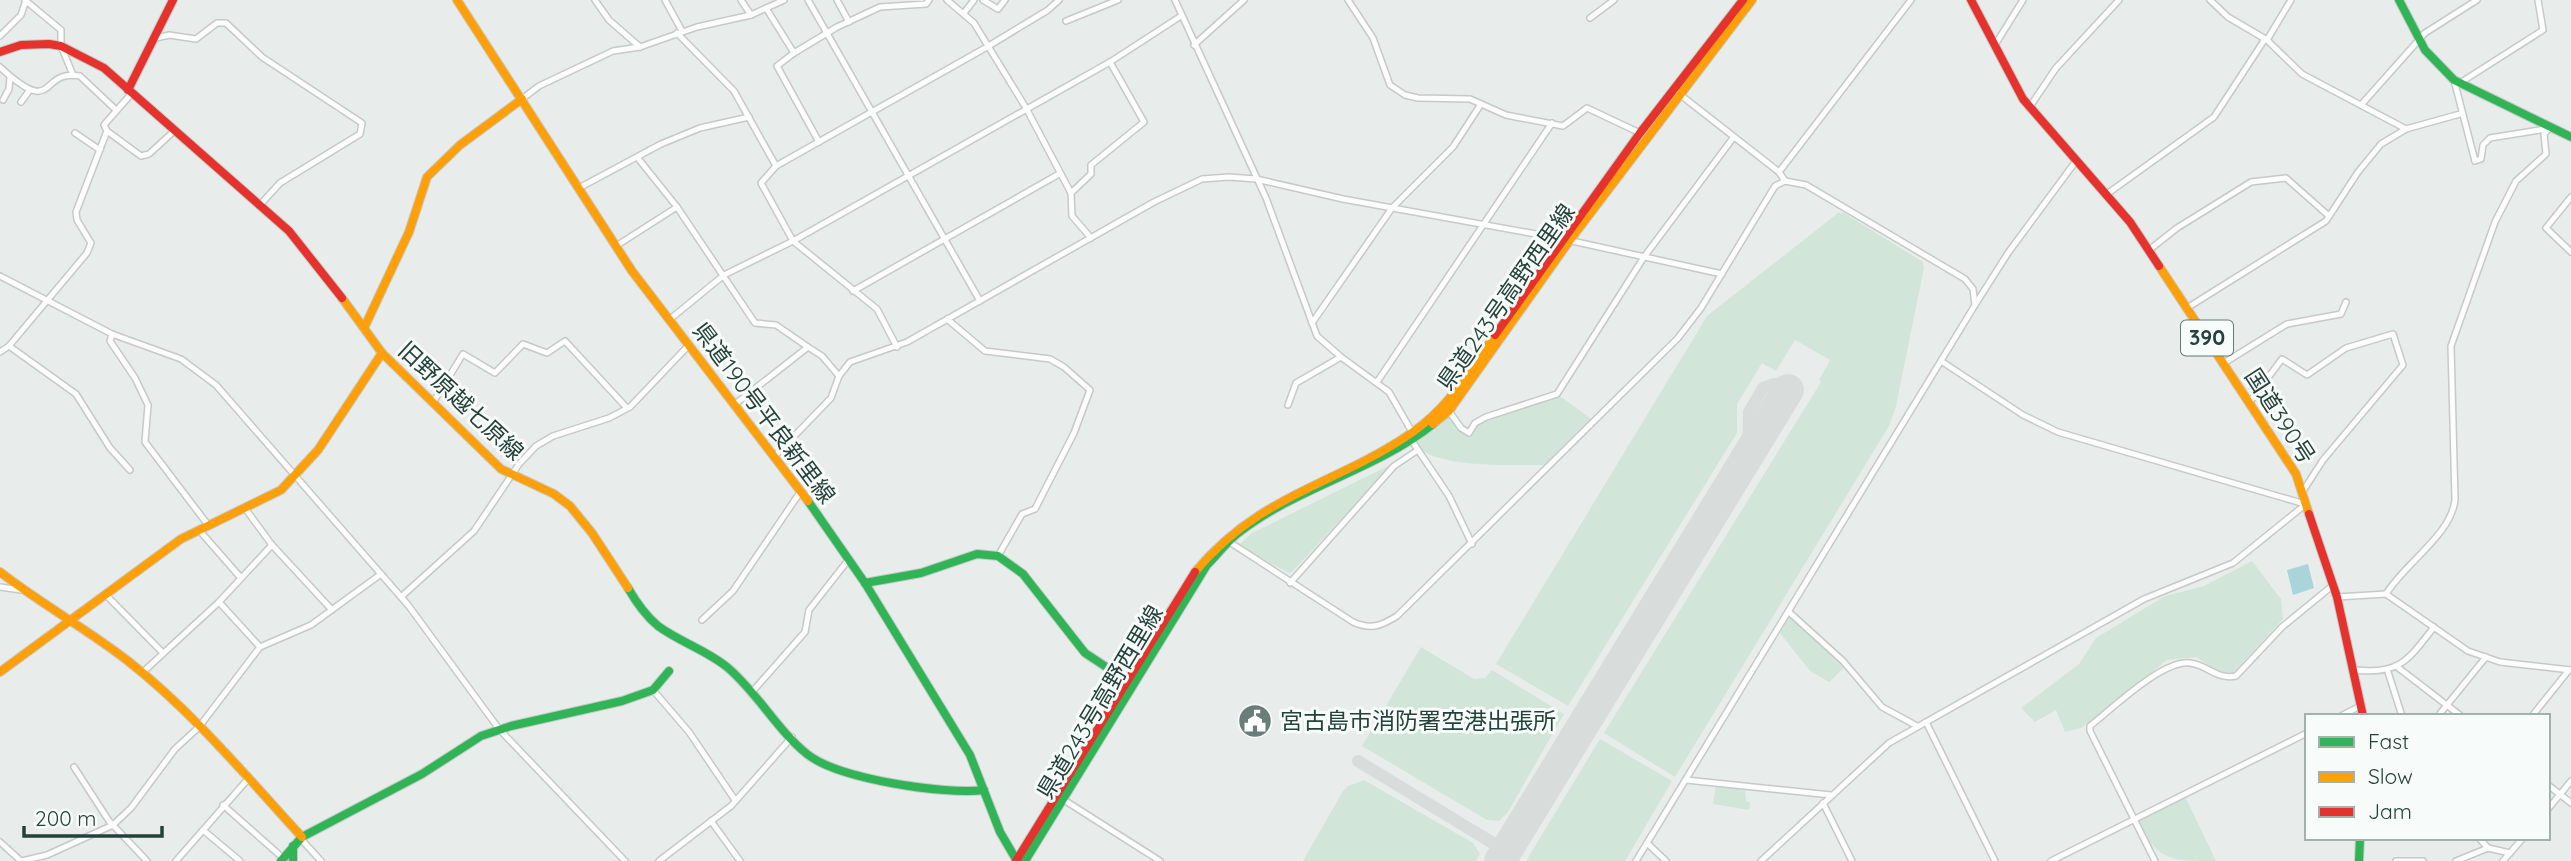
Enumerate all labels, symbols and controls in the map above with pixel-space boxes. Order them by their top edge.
street label: 県道243号高野西里線 [1430,198,1581,395]
street label: 県道190号平良新里線 [687,317,842,509]
road number: 390 [2181,320,2233,356]
street label: 旧野原越七原線 [393,335,530,466]
street label: 国道390号 [2239,363,2322,469]
street label: 県道243号高野西里線 [1030,600,1169,804]
public building icon: 宮古島市消防署空港出張所 [1236,702,1274,740]
place label: 宮古島市消防署空港出張所 [1280,706,1556,735]
legend [2305,714,2550,840]
text: Fast [2368,728,2409,754]
text: Slow [2368,763,2413,789]
scale bar [24,794,163,838]
text: Jam [2368,798,2412,824]
text: 200 m [35,805,97,831]

